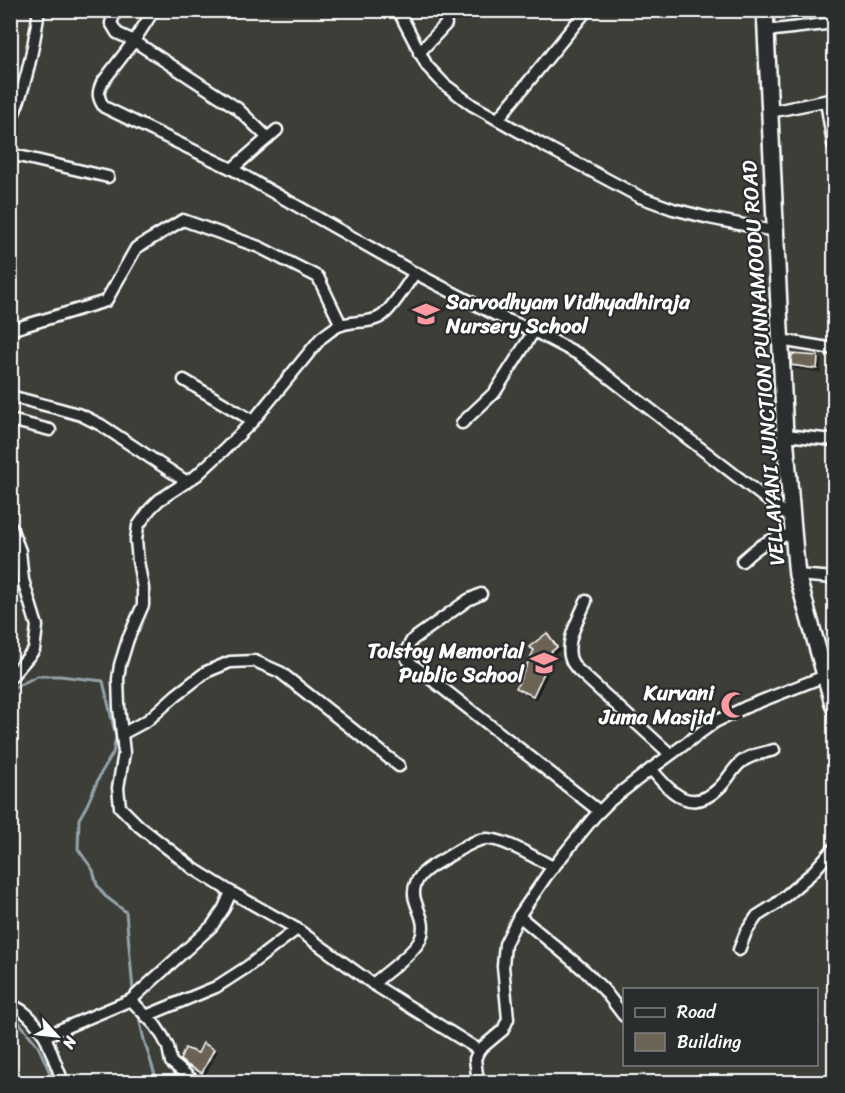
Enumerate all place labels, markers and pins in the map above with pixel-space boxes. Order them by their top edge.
place label: Sarvodhyam Vidhyadhiraja Nursery School [445,283,691,345]
school or university icon: Sarvodhyam Vidhyadhiraja Nursery School [411,299,441,329]
place label: Tolstoy Memorial Public School [367,632,525,694]
school or university icon: Tolstoy Memorial Public School [529,648,559,678]
place label: Kurvani Juma Masjid [599,674,716,736]
mosque icon: Kurvani Juma Masjid [719,690,749,720]

